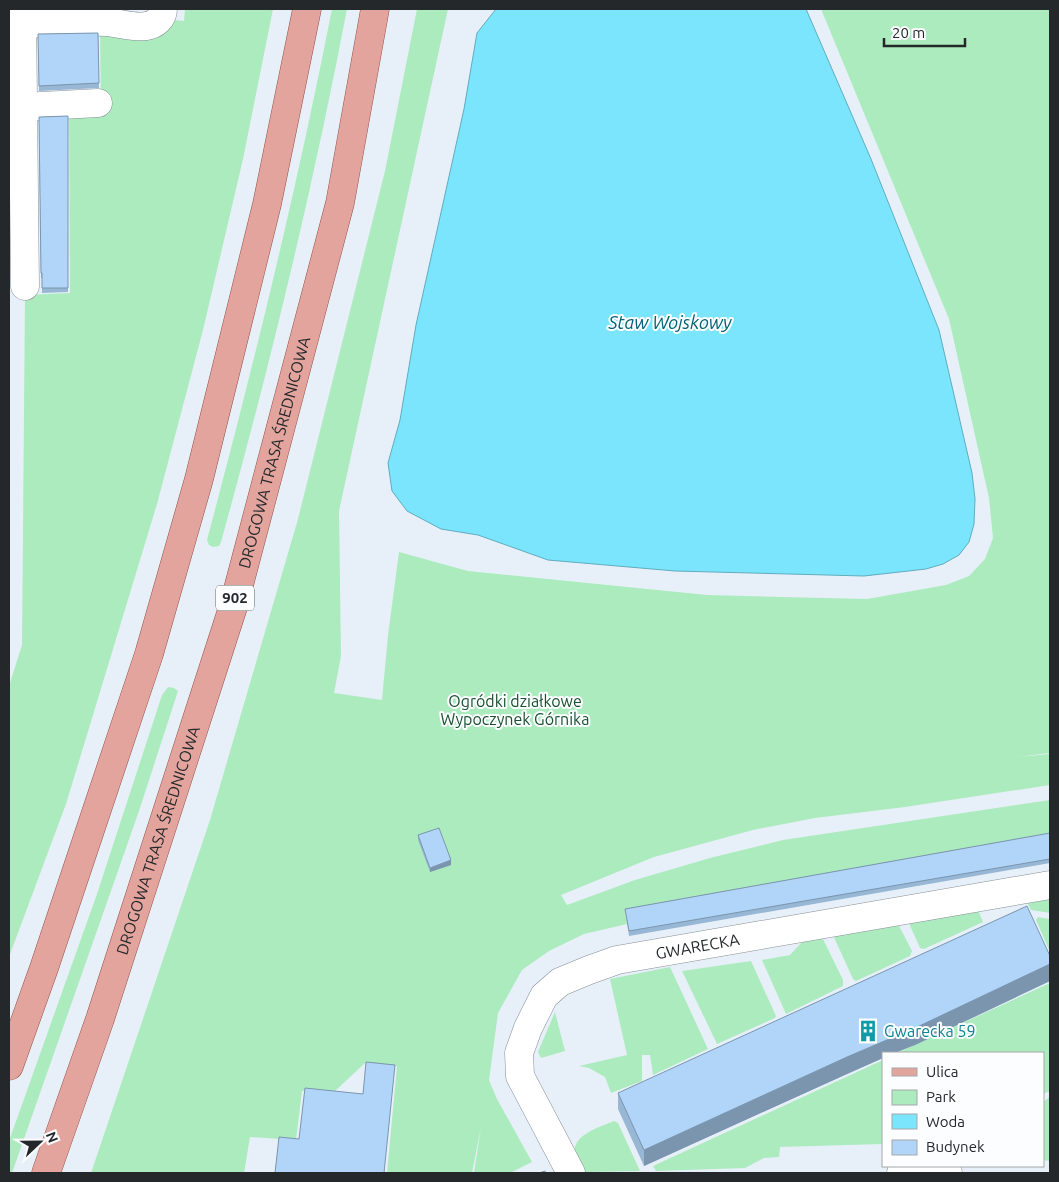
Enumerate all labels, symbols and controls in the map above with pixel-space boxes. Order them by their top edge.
scale bar [884,15,965,47]
text: 20 m [892,24,925,41]
water label: Staw Wojskowy [608,312,732,332]
street label: DROGOWA TRASA ŚREDNICOWA [235,334,313,570]
road number: 902 [216,586,254,610]
park label: Ogródki działkowe Wypoczynek Górnika [441,692,589,728]
street label: DROGOWA TRASA ŚREDNICOWA [112,723,203,957]
street label: GWARECKA [654,930,741,962]
building icon: Gwarecka 59 [855,1018,881,1044]
place label: Gwarecka 59 [884,1022,976,1040]
legend [882,1052,1044,1167]
text: Ulica [926,1063,958,1080]
text: Park [926,1088,956,1105]
text: Woda [926,1113,965,1130]
north arrow [15,1117,65,1167]
text: N [43,1129,61,1145]
text: Budynek [926,1138,985,1155]

